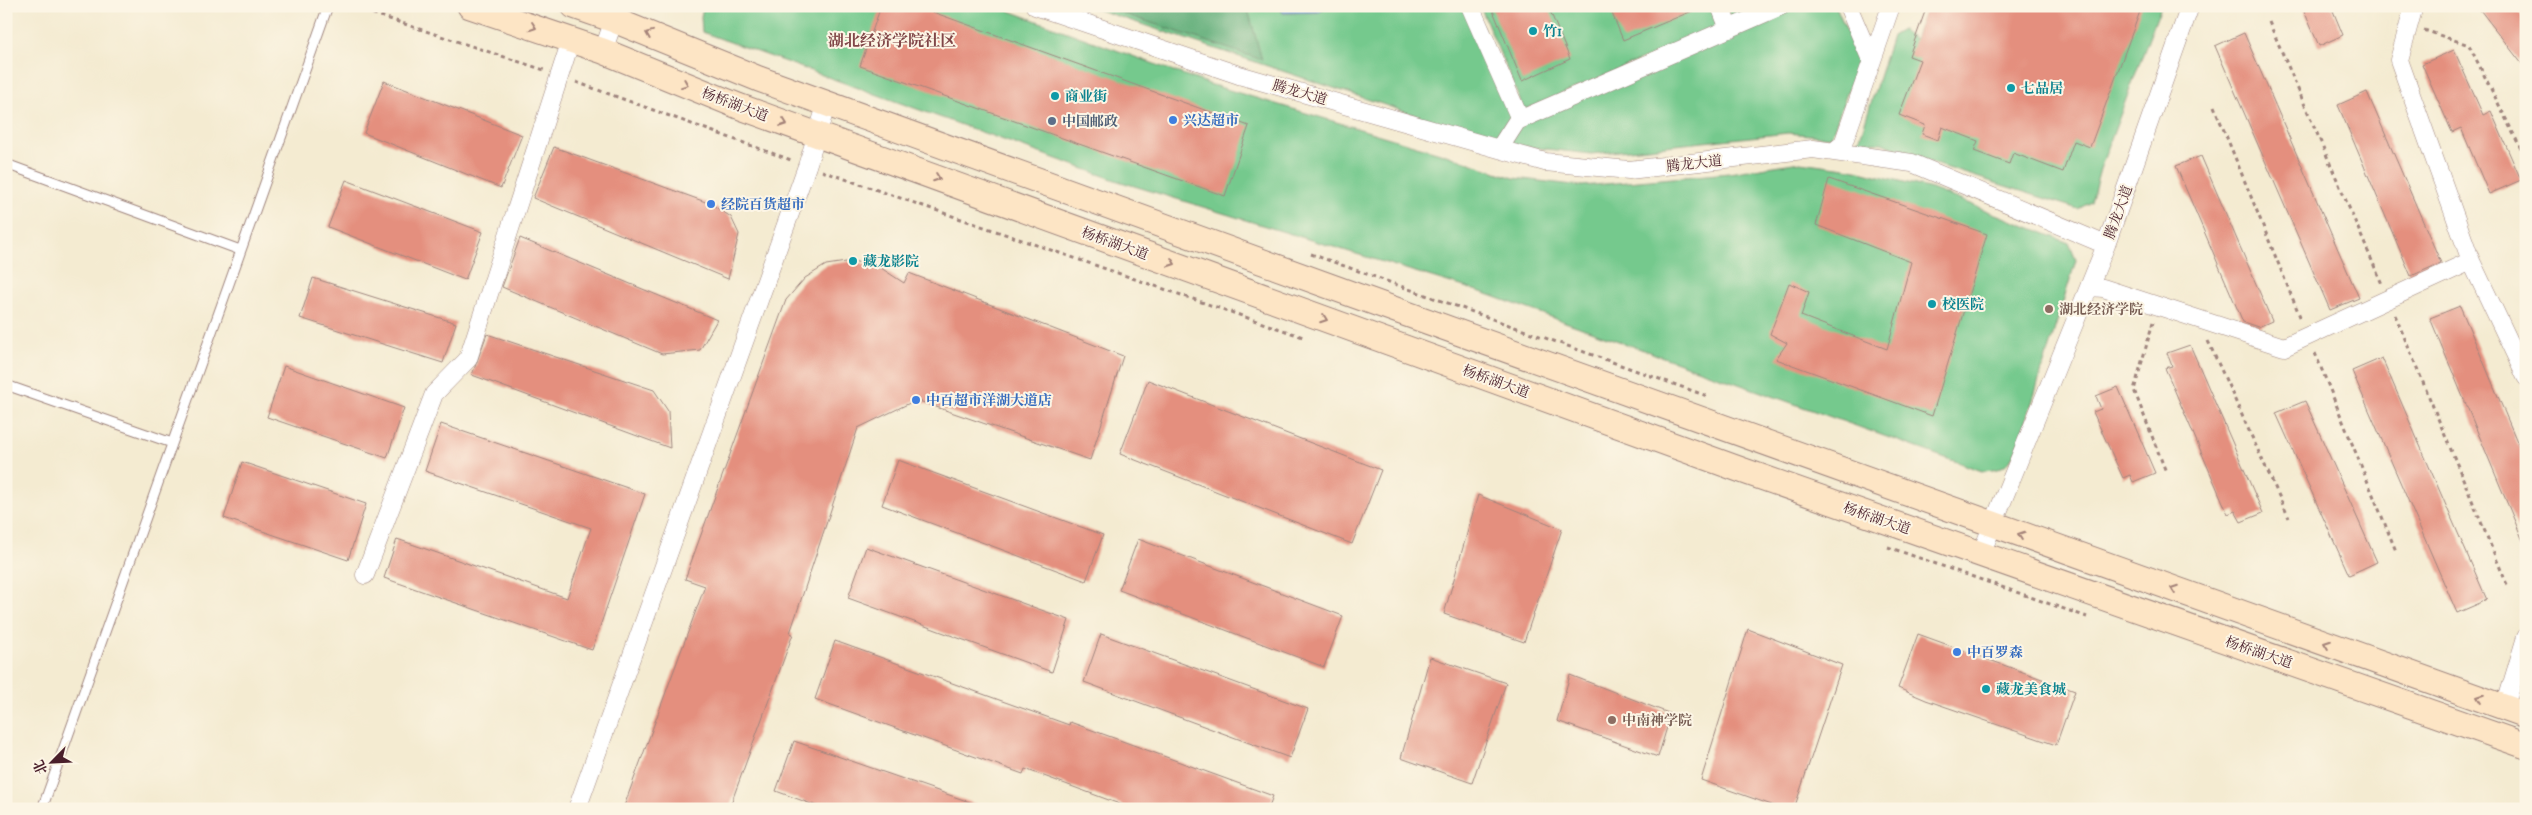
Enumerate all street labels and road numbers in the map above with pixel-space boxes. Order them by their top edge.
street label: 腾龙大道 [1271,77,1329,108]
street label: 杨桥湖大道 [699,84,771,125]
street label: 腾龙大道 [1665,152,1723,175]
street label: 腾龙大道 [2101,183,2136,241]
street label: 杨桥湖大道 [1079,224,1151,263]
street label: 杨桥湖大道 [1460,362,1532,401]
street label: 杨桥湖大道 [1841,499,1913,538]
street label: 杨桥湖大道 [2223,633,2295,672]

